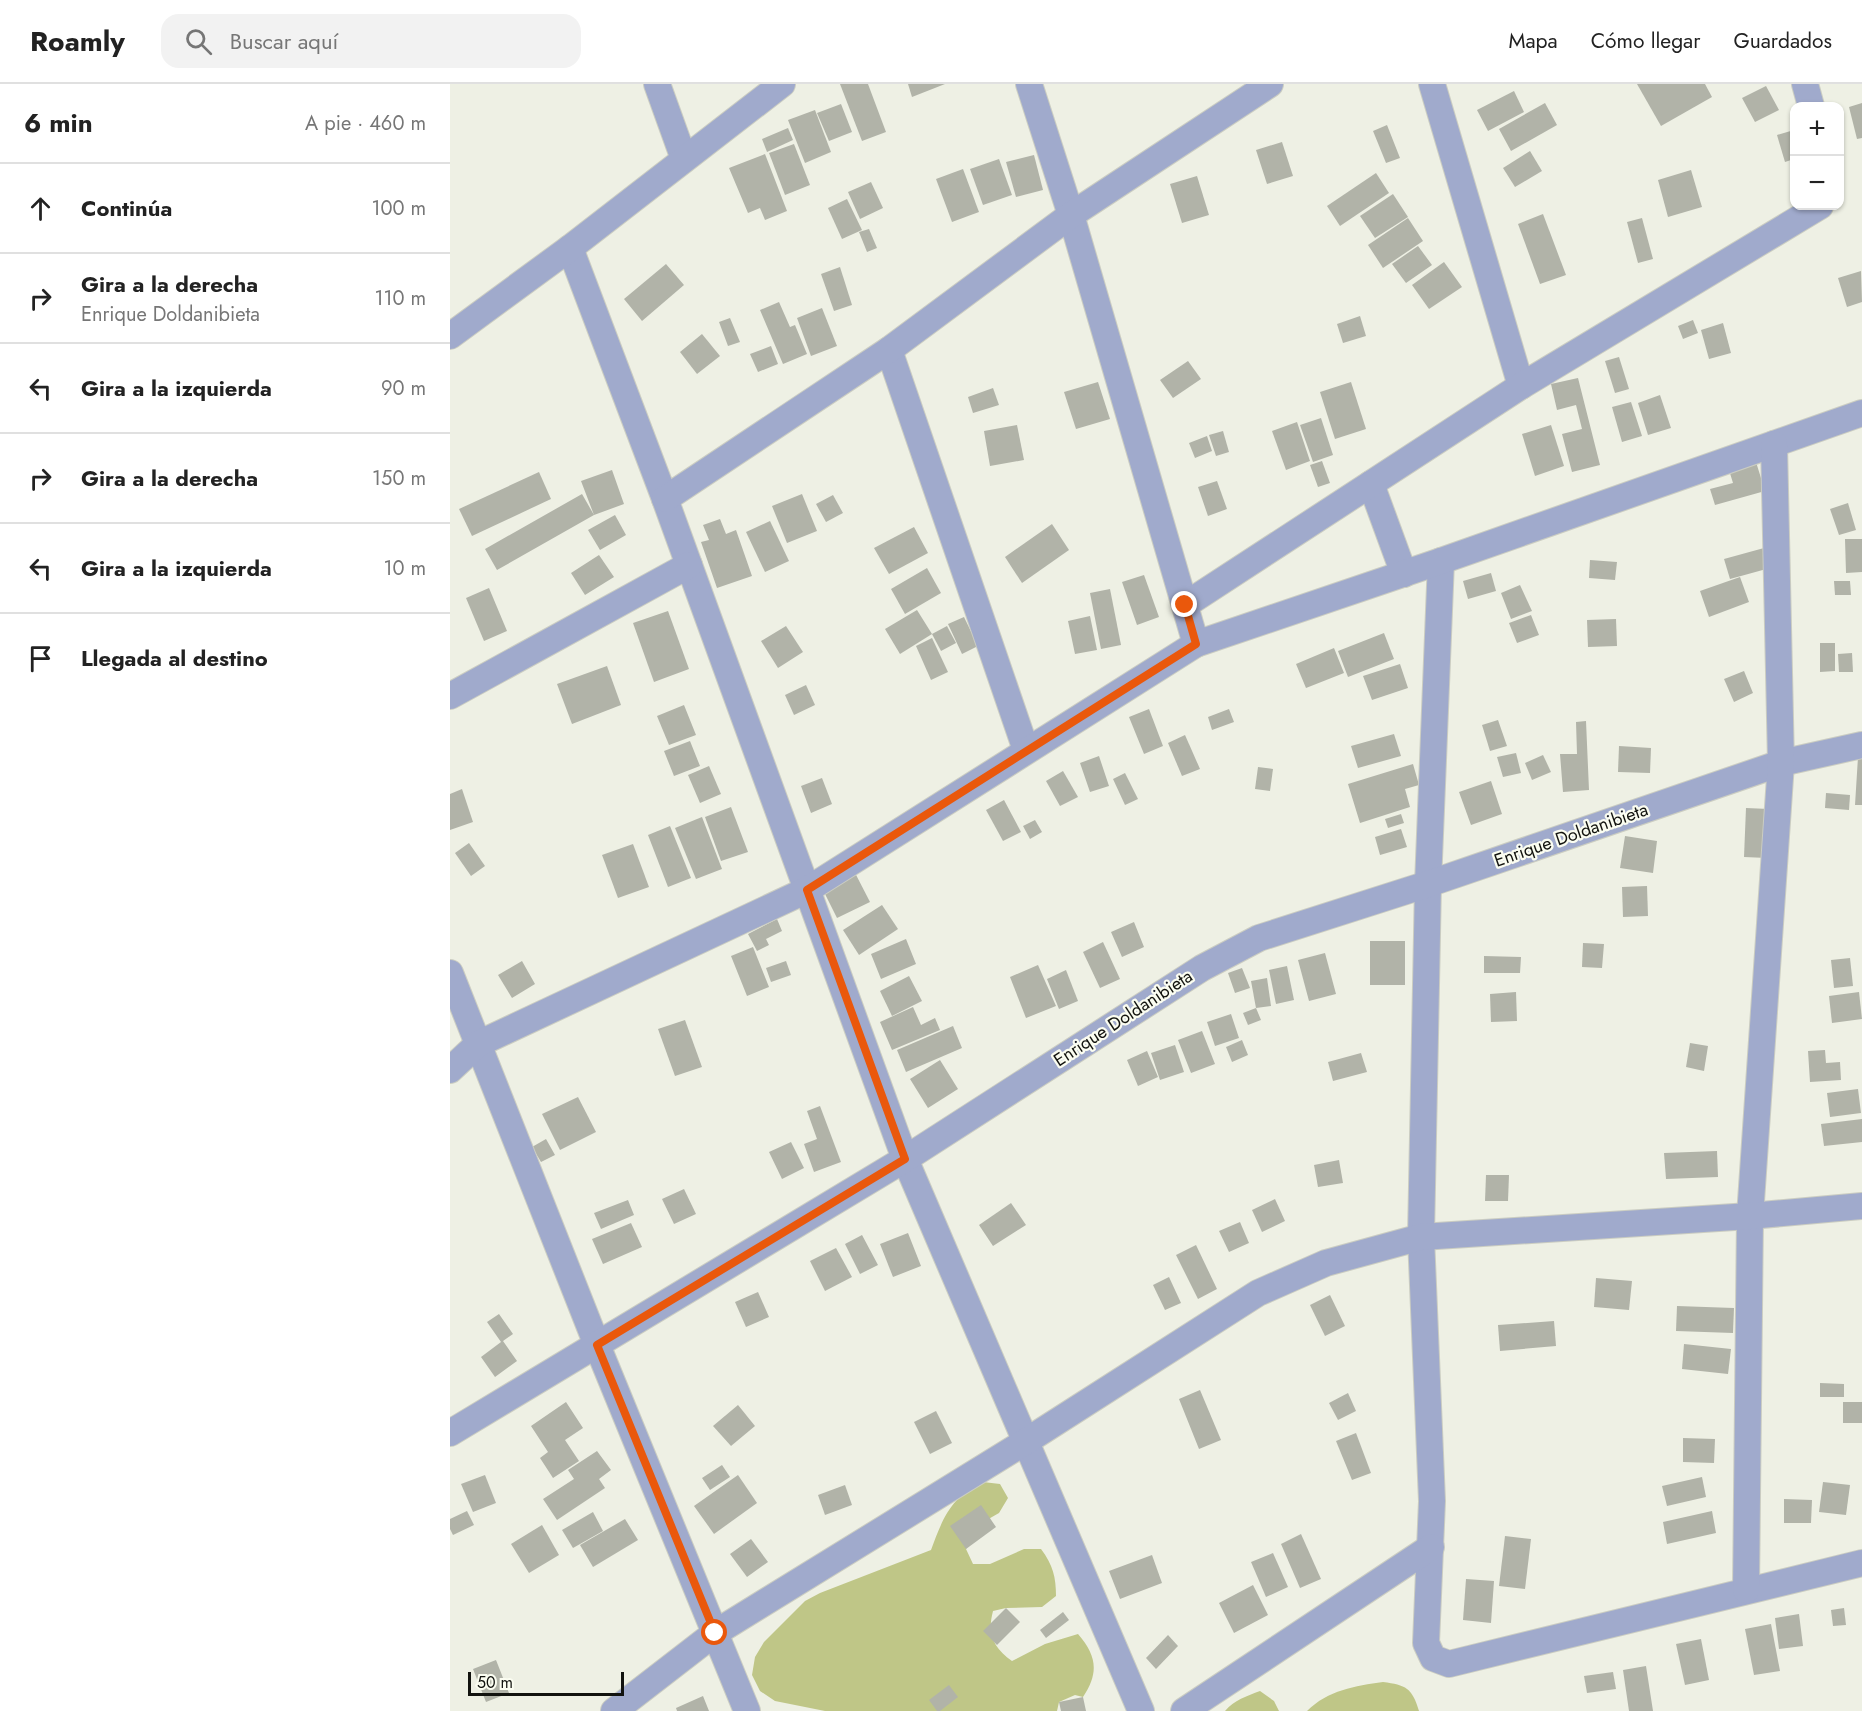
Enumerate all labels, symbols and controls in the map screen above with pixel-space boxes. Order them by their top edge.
search box [161,14,581,68]
text: Roamly [30,21,125,62]
icon: search [182,25,215,58]
text: Buscar aquí [230,25,338,57]
text: Mapa [1508,26,1558,56]
text: Cómo llegar [1591,26,1700,56]
text: Guardados [1733,26,1832,56]
map controls [1790,102,1844,210]
button: + [1790,102,1844,156]
text: 6 min [24,104,93,142]
text: A pie · 460 m [305,109,426,138]
button: − [1790,156,1844,210]
icon: ahead [24,192,57,225]
text: Continúa [81,192,172,224]
text: 100 m [371,194,426,223]
text: Gira a la derecha [81,268,258,300]
icon: right [24,282,57,315]
text: 110 m [374,284,426,313]
text: Enrique Doldanibieta [81,300,260,329]
icon: left [24,372,57,405]
text: Gira a la izquierda [81,372,272,404]
text: 90 m [381,374,426,403]
icon: right [24,462,57,495]
text: Gira a la derecha [81,462,258,494]
text: 150 m [372,464,426,493]
icon: left [24,552,57,585]
text: Gira a la izquierda [81,552,272,584]
text: 10 m [383,554,426,583]
route end [1171,591,1197,617]
icon: arrive [24,642,57,675]
text: Llegada al destino [81,642,268,674]
street label: Enrique Doldanibieta [1491,796,1651,874]
street label: Enrique Doldanibieta [1048,963,1198,1073]
route start [701,1619,727,1645]
scale bar [468,1669,624,1696]
text: 50 m [477,1671,513,1694]

